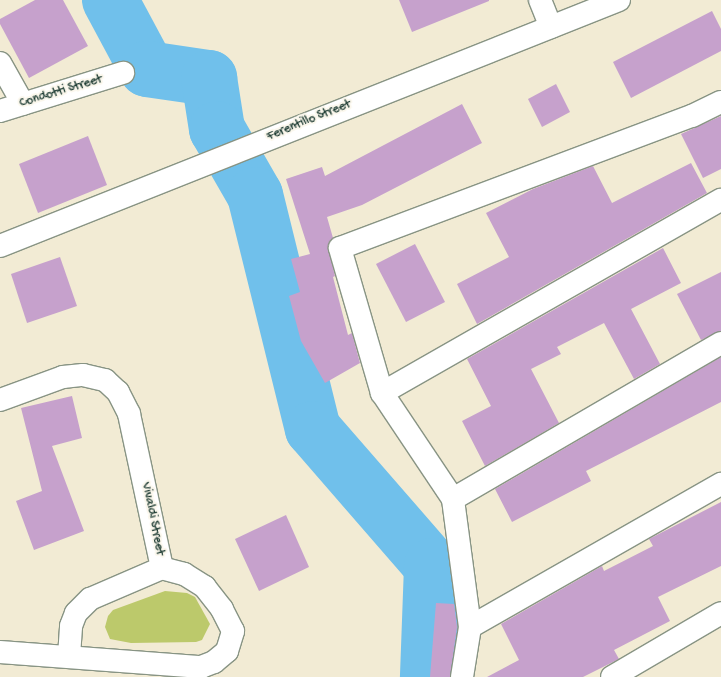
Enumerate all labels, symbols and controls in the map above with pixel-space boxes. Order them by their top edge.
street label: Condotti Street [18,72,104,112]
street label: Ferentillo Street [265,97,353,145]
street label: Vivaldi Street [137,481,167,557]

